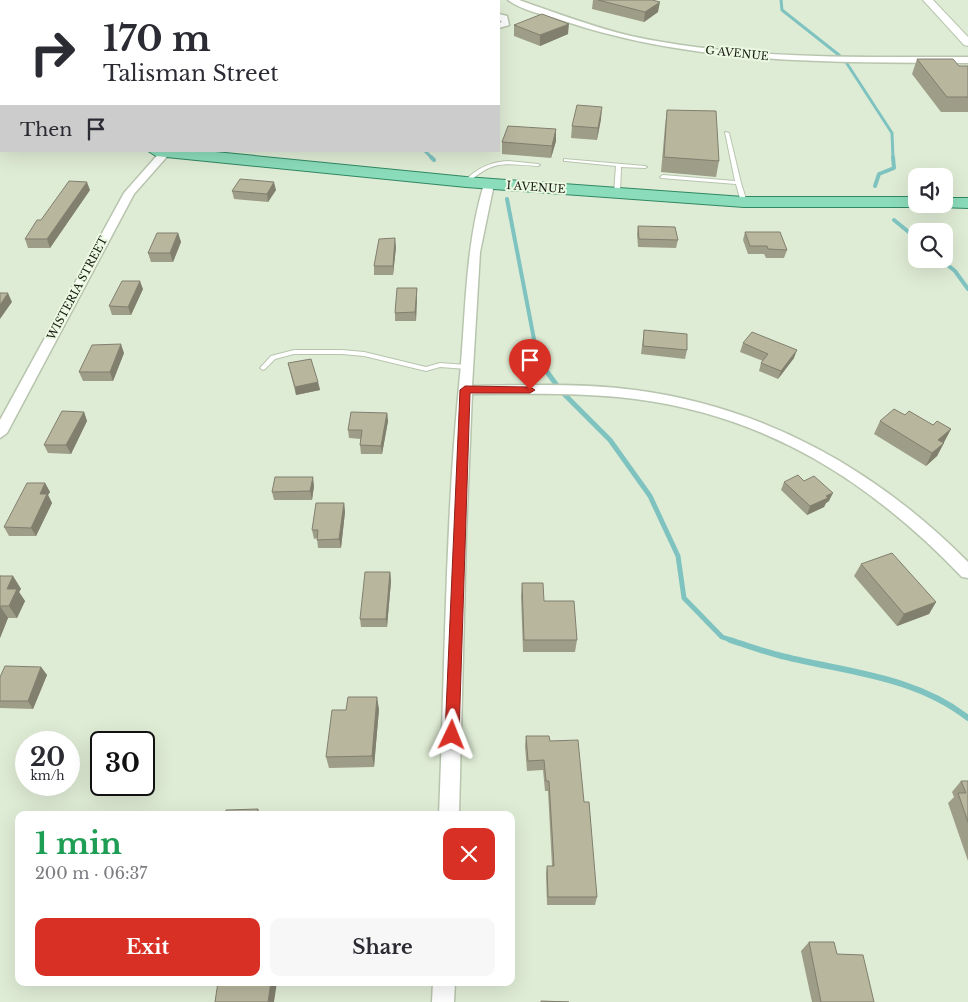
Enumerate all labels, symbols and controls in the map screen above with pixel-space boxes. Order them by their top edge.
text: 170 m [103,17,211,60]
icon: right [20,20,85,85]
street label: G AVENUE [705,43,769,63]
text: Talisman Street [103,60,279,87]
icon: arrive [82,115,110,143]
text: Then [20,118,72,141]
map controls [908,168,953,268]
button: sound [908,168,953,213]
street label: I AVENUE [506,178,566,196]
button: search [908,223,953,268]
street label: WISTERIA STREET [43,234,110,343]
pin [509,339,551,390]
icon: arrive [516,346,544,374]
position arrow [425,708,477,760]
speed limit sign: 30 [90,731,155,796]
text: 20 [30,742,65,773]
text: km/h [30,768,65,783]
text: 1 min [35,825,122,862]
button: close [443,828,495,880]
text: 200 m · 06:37 [35,863,147,883]
button: Exit [35,918,260,976]
button: Share [270,918,495,976]

